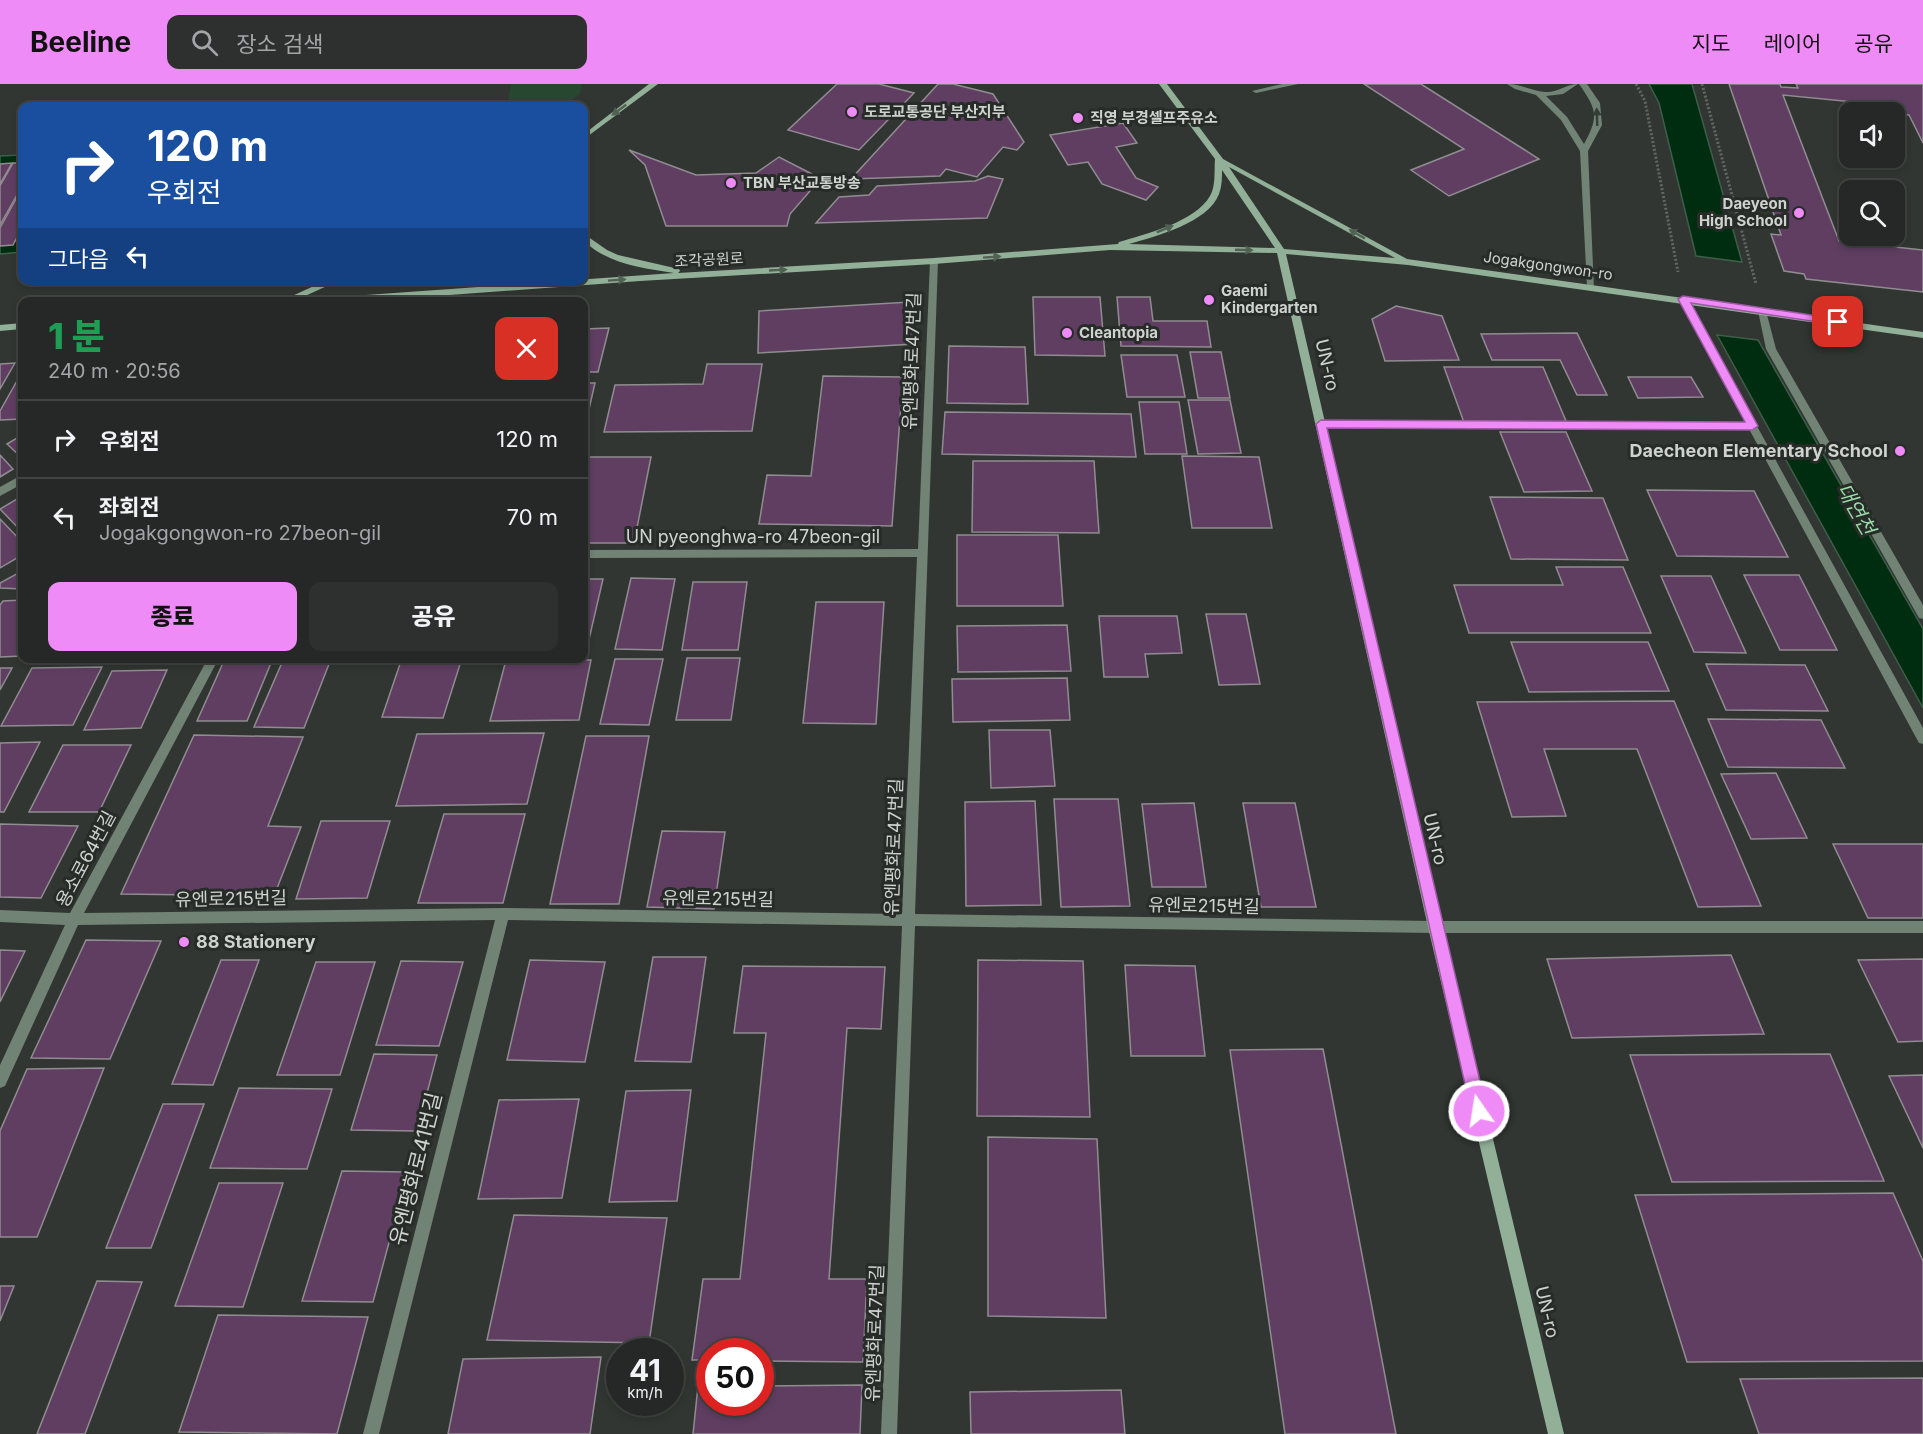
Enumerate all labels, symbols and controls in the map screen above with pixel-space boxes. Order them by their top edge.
search box [167,15,587,69]
text: Beeline [30,25,131,59]
icon: search [188,26,221,59]
text: 장소 검색 [236,31,323,57]
text: 지도 [1692,31,1730,56]
text: 레이어 [1763,31,1821,56]
text: 공유 [1854,31,1893,56]
place label: 도로교통공단 부산지부 [864,102,1006,121]
map controls [1839,102,1905,246]
button: sound [1839,102,1905,168]
one-way arrow [611,104,627,117]
marker: 도로교통공단 부산지부 [845,105,859,119]
one-way arrow [1592,107,1601,126]
place label: 직영 부경셀프주유소 [1090,108,1218,127]
marker: 직영 부경셀프주유소 [1071,111,1085,125]
text: 120 m [147,120,268,171]
icon: right [48,126,126,204]
place label: TBN 부산교통방송 [743,173,861,192]
text: 우회전 [147,176,222,209]
marker: TBN 부산교통방송 [724,176,738,190]
button: search [1839,180,1905,246]
place label: Daeyeon High School [1699,194,1787,230]
marker: Daeyeon High School [1792,206,1806,220]
one-way arrow [1156,224,1174,233]
one-way arrow [1348,229,1365,239]
icon: left [121,240,154,273]
one-way arrow [1234,245,1253,255]
text: 그다음 [48,246,109,272]
street label: Jogakgongwon-ro [1482,247,1614,284]
street label: 조각공원로 [674,248,744,271]
one-way arrow [983,252,1002,262]
one-way arrow [768,265,787,275]
one-way arrow [607,275,626,284]
place label: Gaemi Kindergarten [1221,281,1318,317]
street label: 유엔평화로47번길 [899,292,924,430]
marker: Gaemi Kindergarten [1202,293,1216,307]
pin [1812,296,1863,347]
icon: arrive [1821,305,1854,338]
text: 1 분 [48,314,105,358]
button: close [495,317,558,380]
place label: Cleantopia [1079,323,1158,342]
marker: Cleantopia [1060,326,1074,340]
street label: UN-ro [1311,337,1344,393]
text: 240 m · 20:56 [48,359,181,383]
icon: right [48,423,81,456]
text: 120 m [496,426,558,452]
text: 우회전 [99,428,160,454]
place label: Daecheon Elementary School [1630,440,1888,461]
marker: Daecheon Elementary School [1893,444,1907,458]
water label: 대연천 [1832,479,1881,541]
text: 좌회전 [99,494,160,520]
icon: left [48,501,81,534]
text: 70 m [507,504,558,530]
text: Jogakgongwon-ro 27beon-gil [99,521,381,545]
street label: UN pyeonghwa-ro 47beon-gil [626,526,880,547]
button: 종료 [48,582,297,651]
button: 공유 [309,582,558,651]
street label: 유엔평화로47번길 [881,778,906,916]
street label: 용소로64번길 [52,807,120,910]
street label: UN-ro [1419,811,1452,867]
street label: 유엔로215번길 [175,887,287,910]
street label: 유엔로215번길 [662,887,774,910]
street label: 유엔로215번길 [1148,894,1260,917]
place label: 88 Stationery [196,931,316,952]
marker: 88 Stationery [177,935,191,949]
position arrow [1447,1079,1511,1143]
street label: 유엔평화로41번길 [384,1090,447,1248]
street label: 유엔평화로47번길 [862,1264,887,1402]
street label: UN-ro [1531,1284,1564,1340]
speed limit sign: 50 [696,1338,774,1416]
text: 41 [629,1352,661,1388]
text: km/h [627,1383,663,1402]

